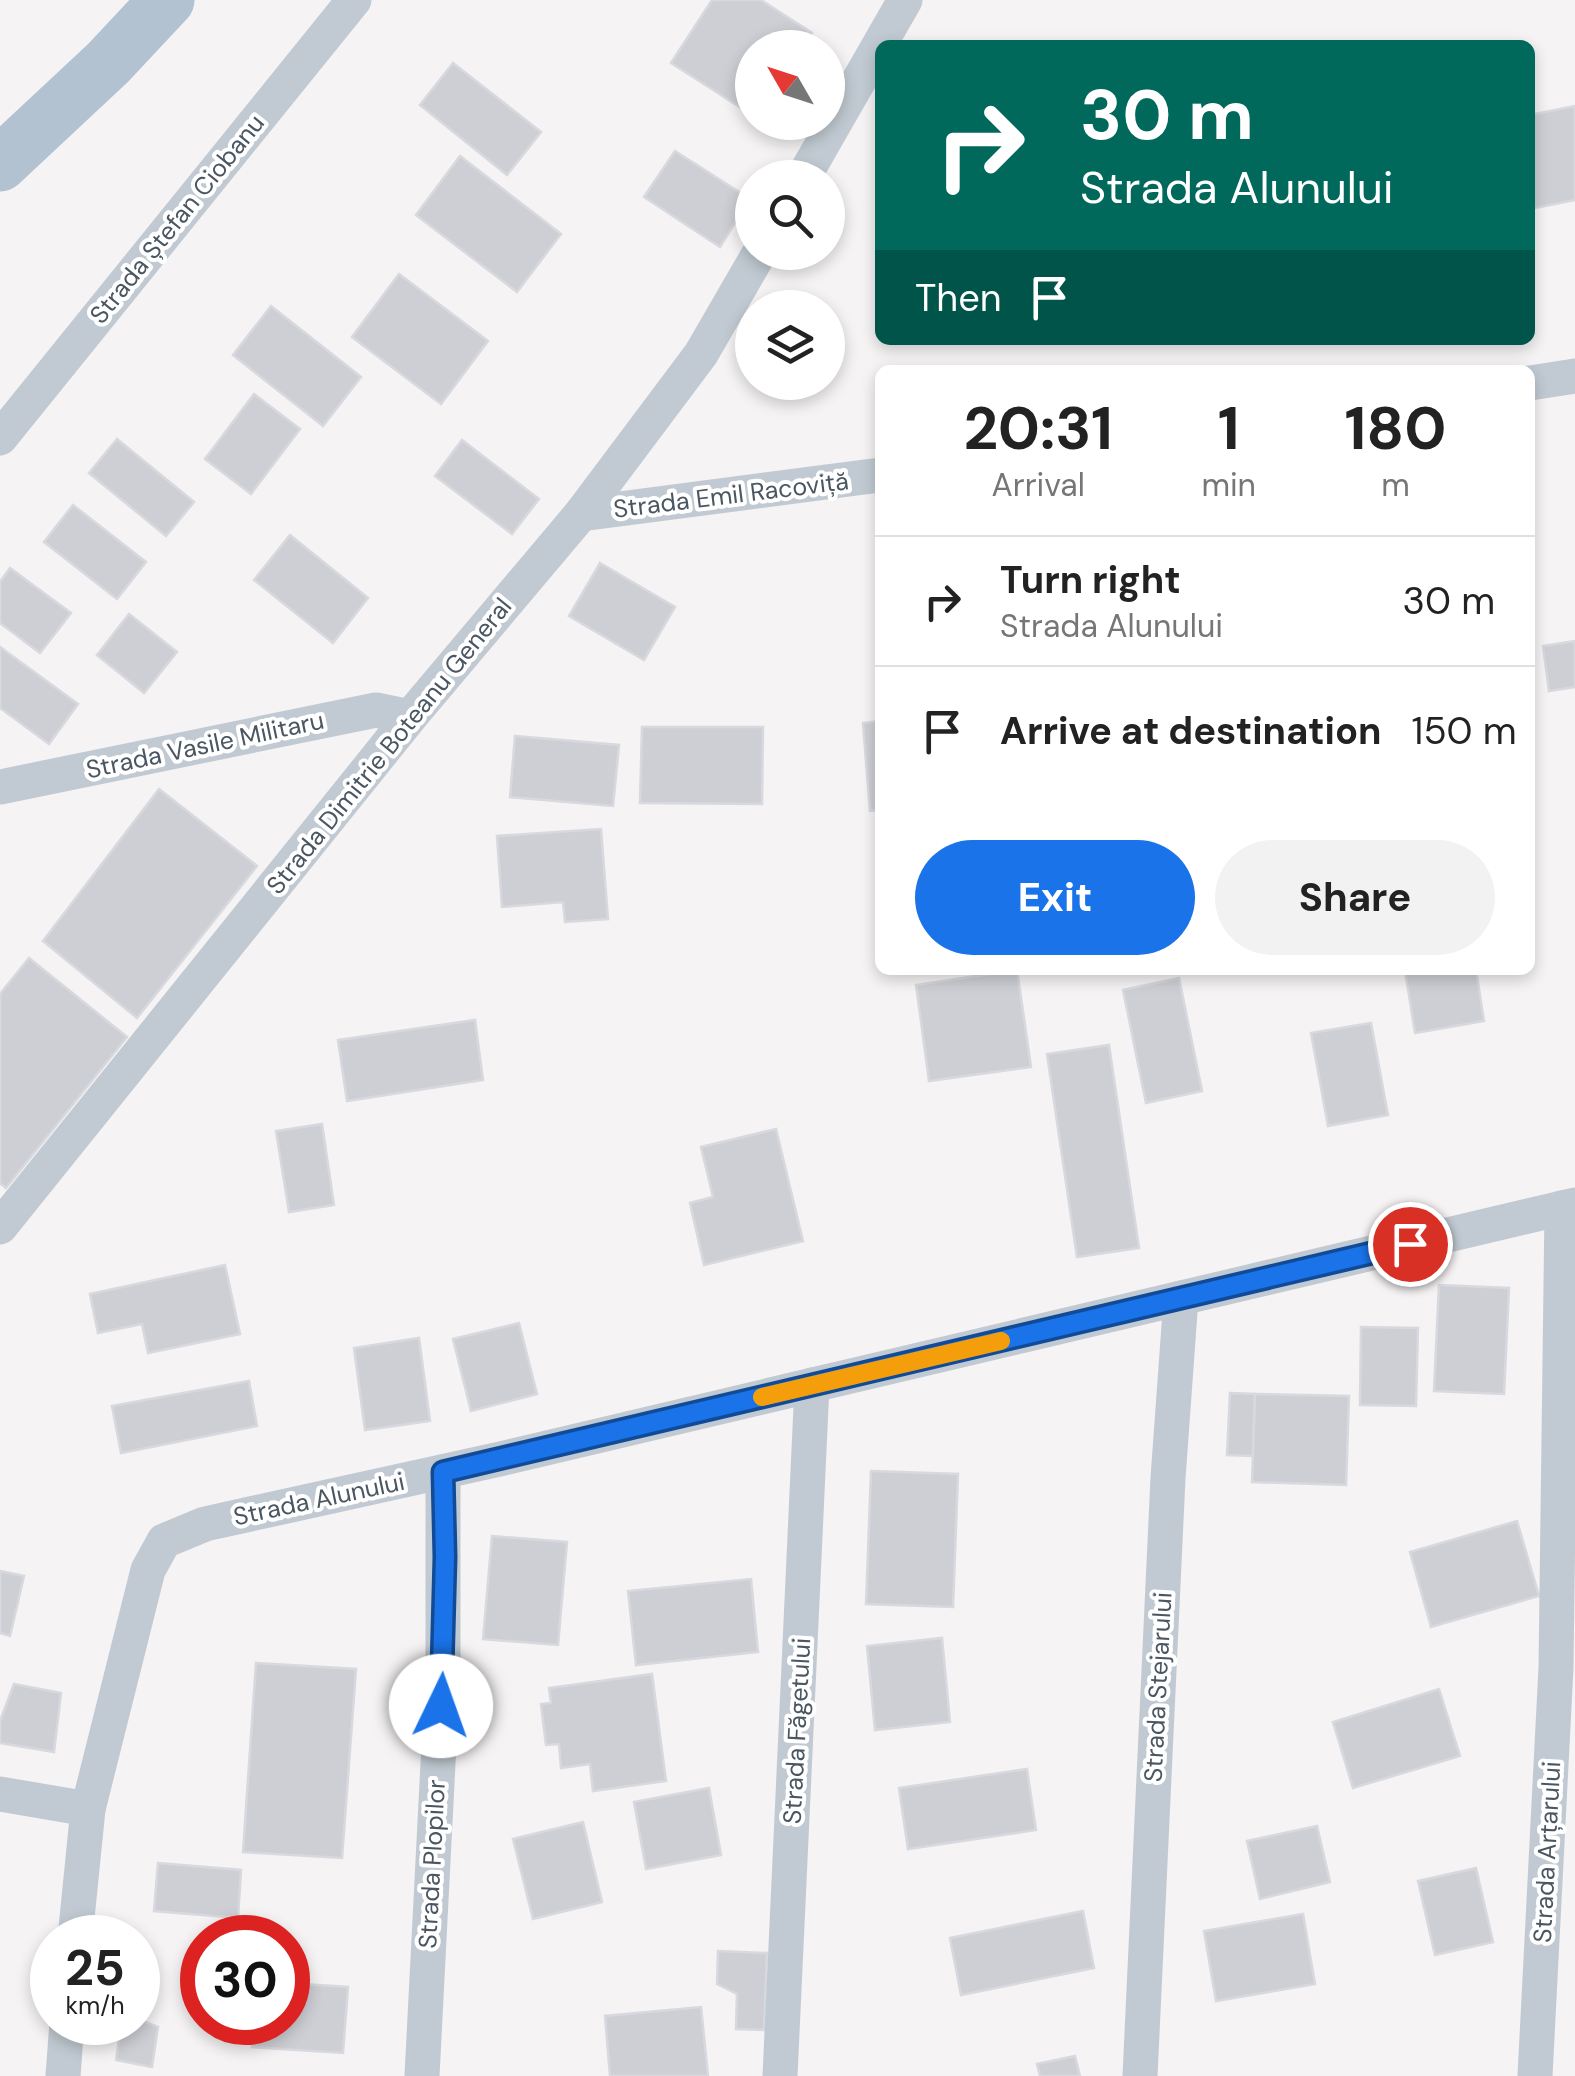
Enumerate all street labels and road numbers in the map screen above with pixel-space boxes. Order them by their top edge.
street label: Strada Ștefan Ciobanu [82,107,272,331]
street label: Strada Emil Racoviță [611,464,851,526]
street label: Strada Dimitrie Boteanu General [259,591,519,901]
street label: Strada Vasile Militaru [83,704,327,786]
street label: Strada Alunului [230,1465,408,1533]
street label: Strada Stejarului [1137,1591,1179,1783]
street label: Strada Făgetului [776,1637,818,1825]
street label: Strada Arțarului [1526,1760,1568,1944]
street label: Strada Plopilor [411,1779,453,1949]

